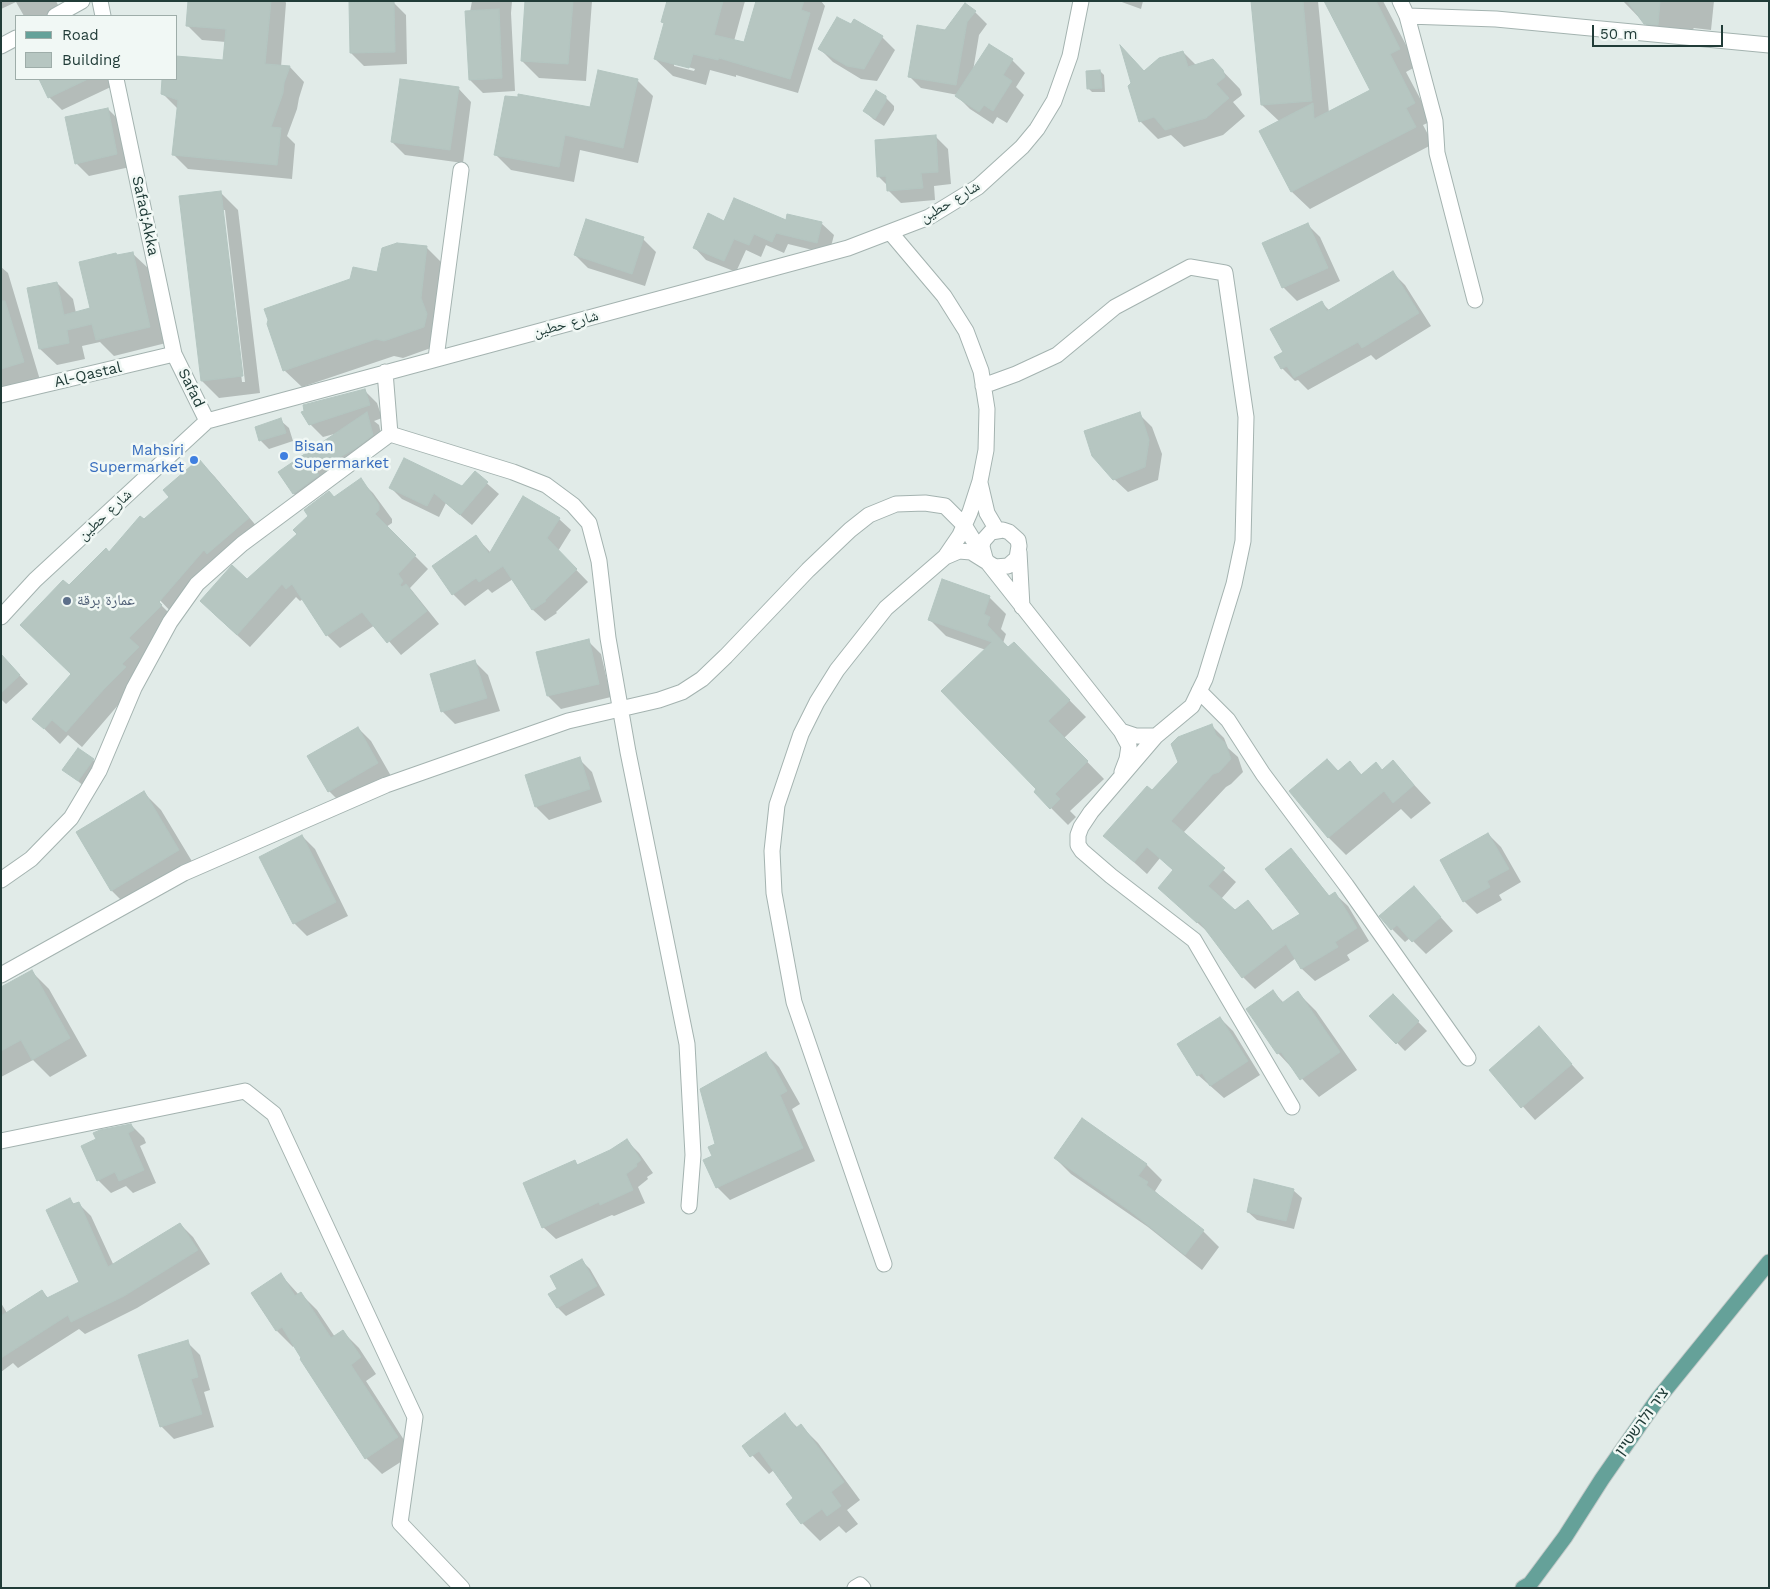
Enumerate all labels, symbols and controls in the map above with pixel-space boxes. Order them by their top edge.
legend [15,15,178,80]
scale bar [1595,15,1726,47]
text: 50 m [1600,25,1637,43]
text: Road [62,26,99,44]
text: Building [62,51,120,69]
street label: Safad;Akka [128,175,162,257]
street label: شارع حطين [917,177,983,227]
street label: شارع حطين [531,307,601,341]
street label: Al-Qastal [53,359,123,391]
street label: Safad [174,366,208,410]
place label: Bisan Supermarket [294,438,389,473]
place label: Mahsiri Supermarket [89,442,184,477]
marker: Bisan Supermarket [278,450,290,462]
marker: Mahsiri Supermarket [188,454,200,466]
street label: شارع حطين [74,486,136,544]
place label: عمارة برقة [77,592,135,610]
marker: عمارة برقة [61,595,73,607]
street label: ציר ולרשטיין [1611,1385,1673,1459]

